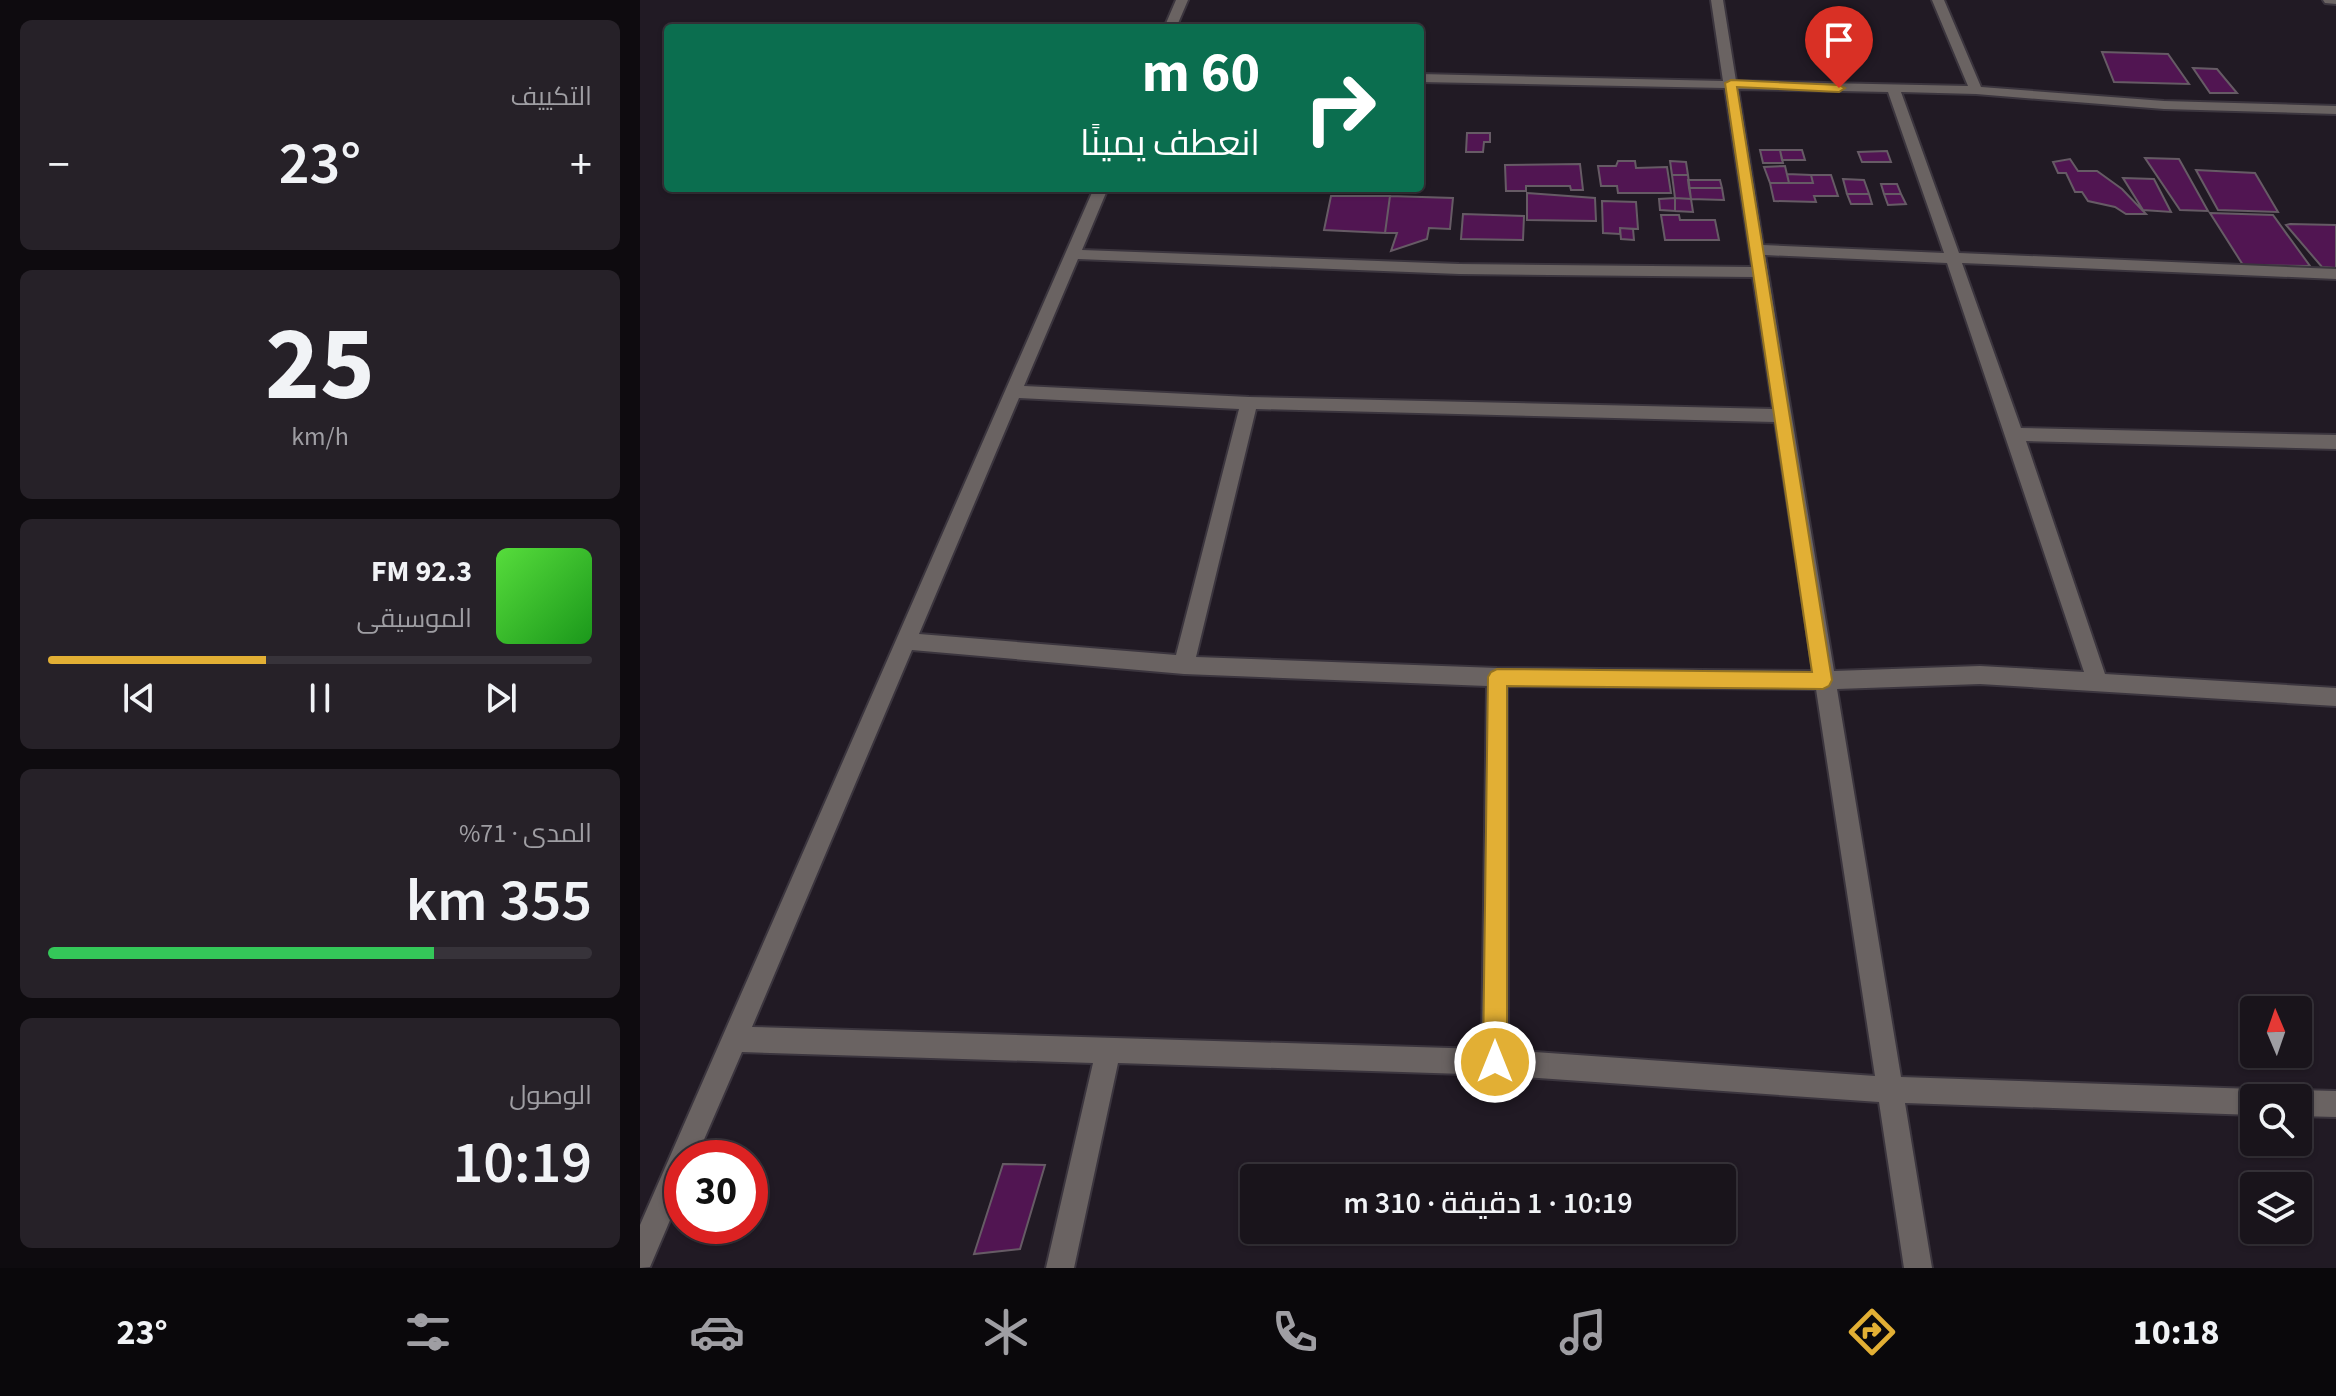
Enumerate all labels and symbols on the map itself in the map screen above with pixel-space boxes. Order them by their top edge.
pin [1805,6,1873,88]
north arrow [2240,996,2312,1068]
position arrow [1453,1020,1537,1104]
speed limit sign: 30 [664,1140,768,1244]

